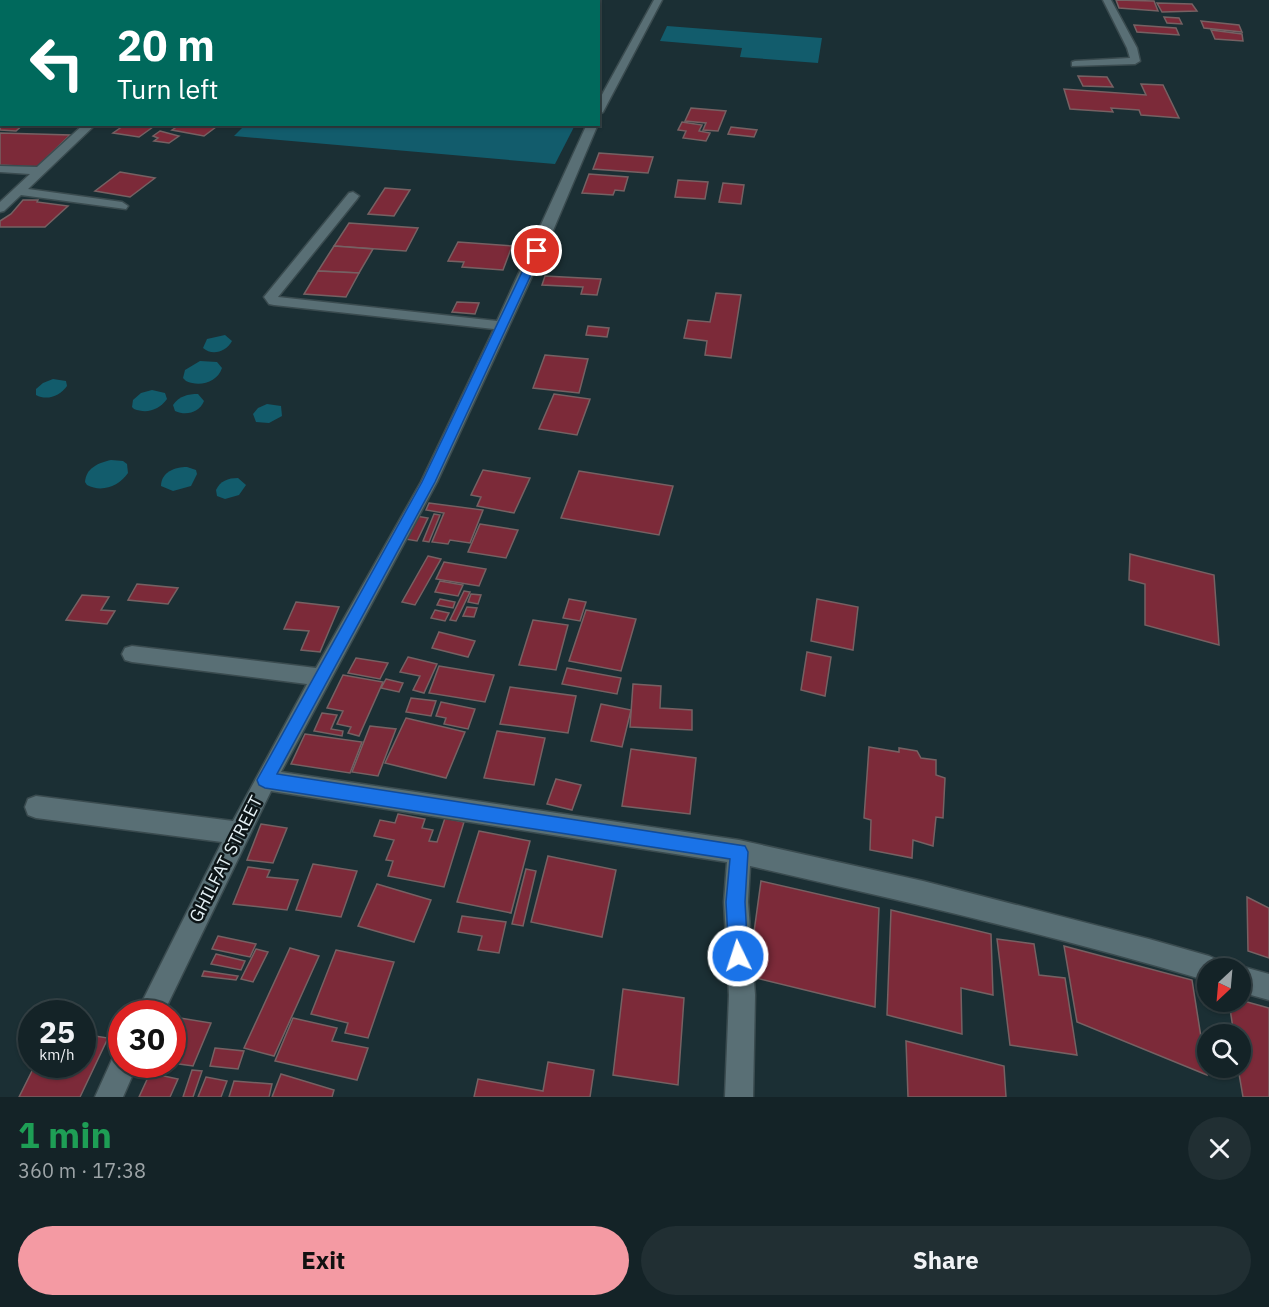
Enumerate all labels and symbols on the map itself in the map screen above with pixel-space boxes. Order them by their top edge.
pin [511,225,562,276]
street label: GHILFAT STREET [184,792,267,926]
position arrow [706,924,770,988]
north arrow [1197,958,1251,1012]
speed limit sign: 30 [108,1000,186,1078]

